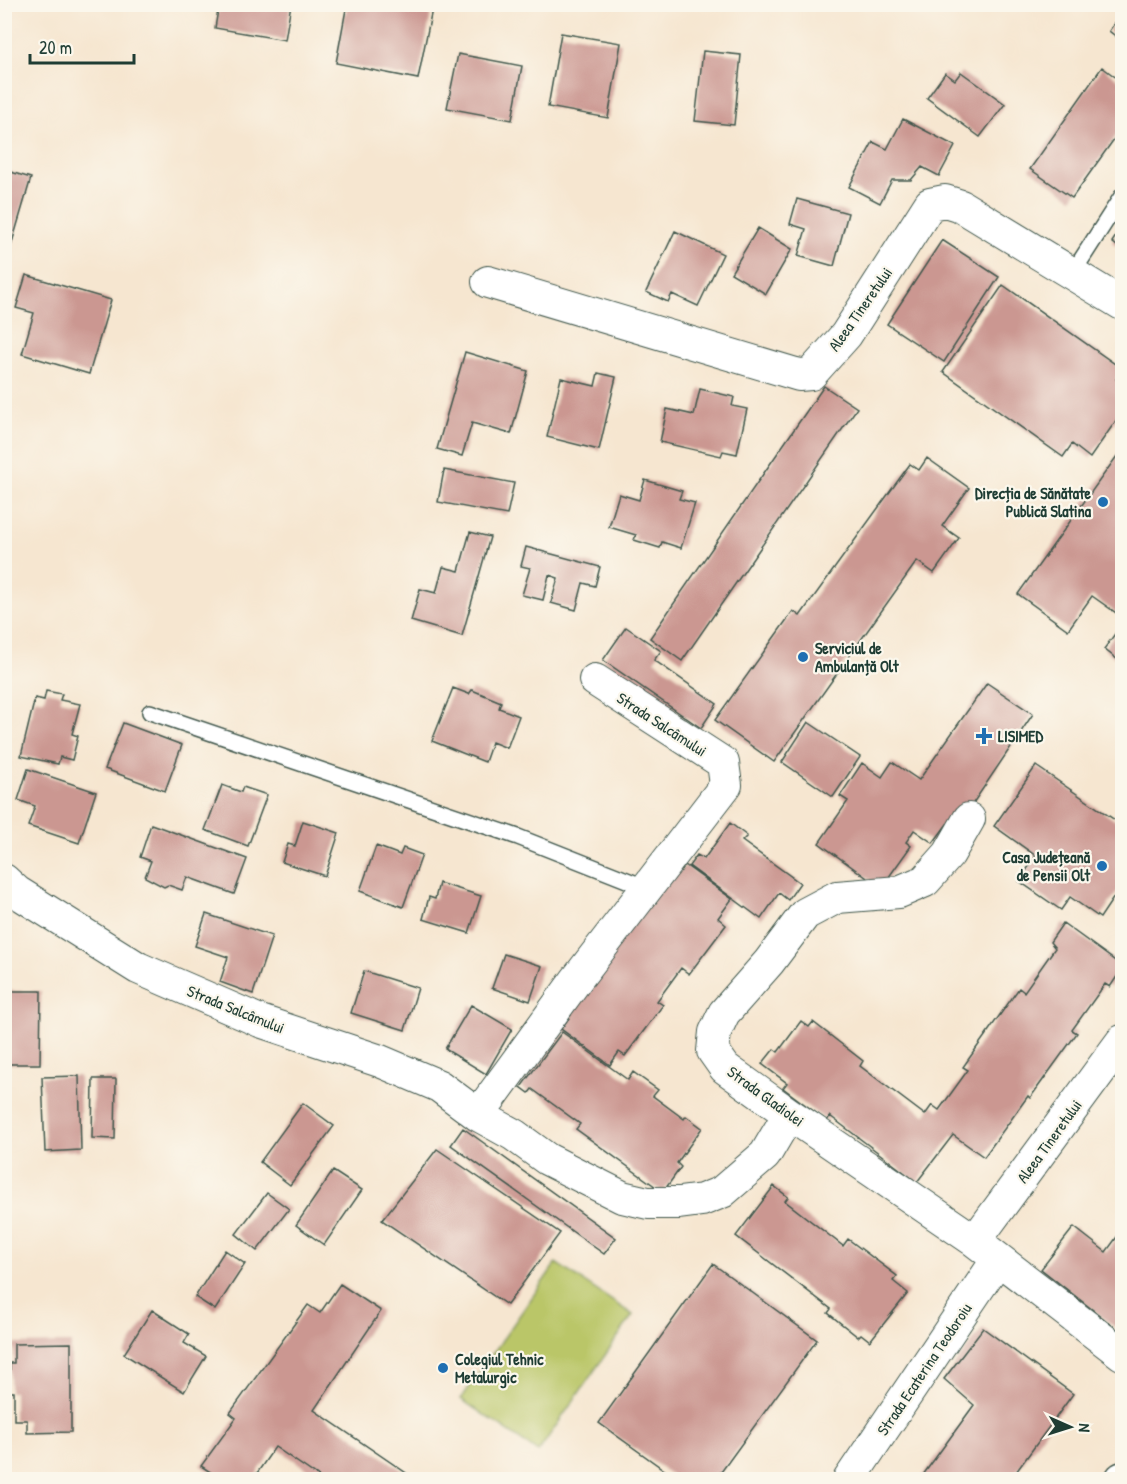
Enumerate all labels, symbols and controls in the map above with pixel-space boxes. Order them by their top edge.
scale bar [30,27,134,65]
text: 20 m [39,35,72,60]
street label: Aleea Tineretului [823,263,897,355]
place label: Direcția de Sănătate Publică Slatina [975,482,1092,522]
marker: Direcția de Sănătate Publică Slatina [1096,495,1110,509]
place label: Serviciul de Ambulanță Olt [815,637,899,677]
marker: Serviciul de Ambulanță Olt [796,650,810,664]
street label: Strada Salcâmului [613,687,711,761]
place label: LISIMED [998,725,1043,747]
marker: LISIMED [975,727,993,745]
place label: Casa Județeană de Pensii Olt [1002,846,1091,886]
marker: Casa Județeană de Pensii Olt [1095,859,1109,873]
street label: Strada Salcâmului [184,979,288,1039]
street label: Strada Gladiolei [723,1061,809,1131]
street label: Aleea Tineretului [1011,1095,1087,1187]
street label: Strada Ecaterina Teodoroiu [871,1298,977,1440]
place label: Colegiul Tehnic Metalurgic [455,1348,544,1389]
marker: Colegiul Tehnic Metalurgic [436,1361,450,1375]
north arrow [1040,1397,1100,1457]
text: N [1074,1423,1096,1433]

